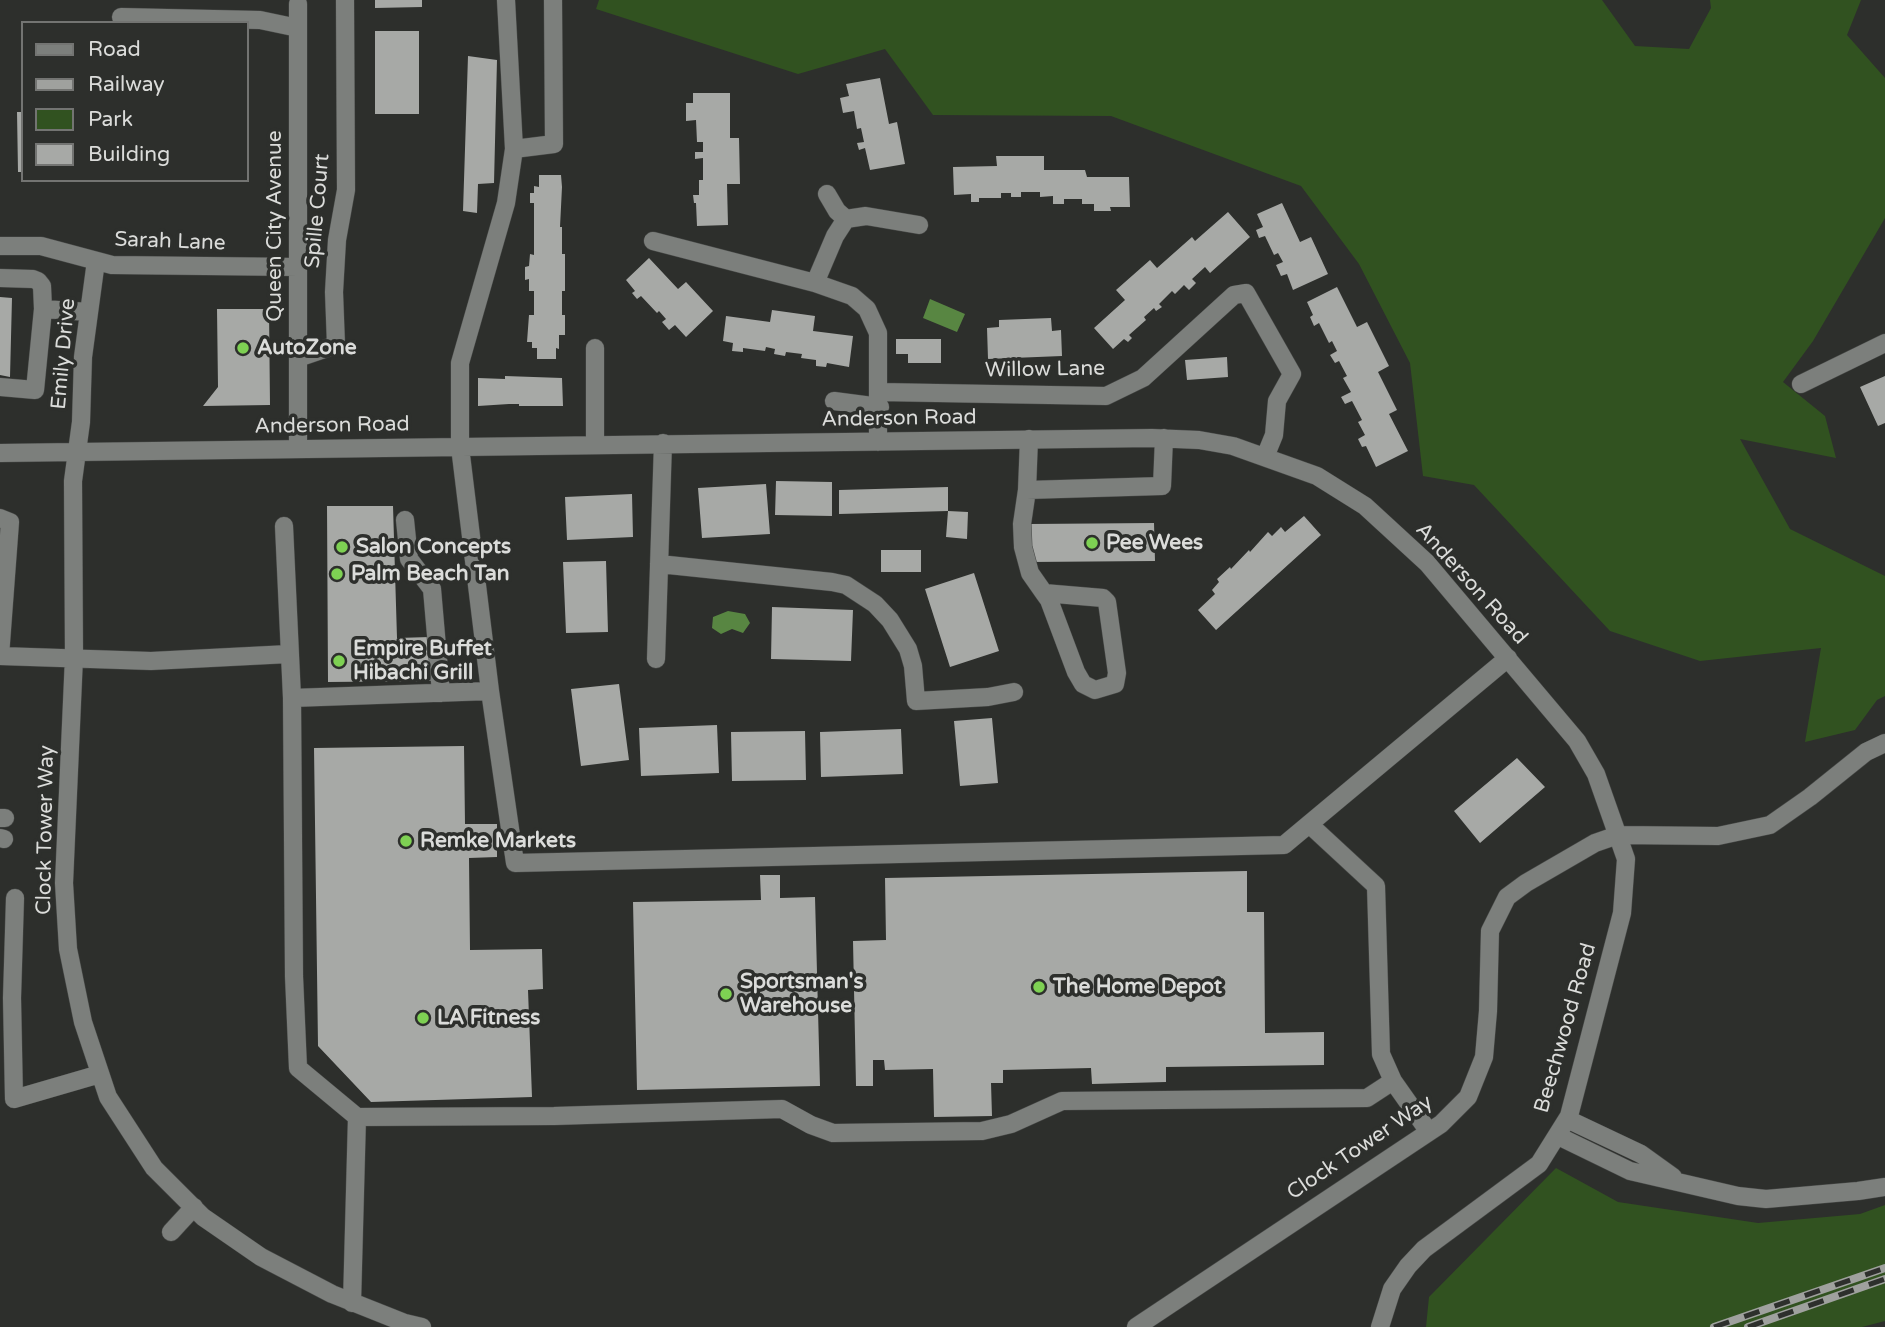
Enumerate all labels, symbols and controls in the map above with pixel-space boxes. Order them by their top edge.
legend [21,21,248,182]
text: Road [88,37,141,62]
text: Railway [88,72,165,97]
text: Park [88,107,133,132]
street label: Queen City Avenue [262,130,288,322]
text: Building [88,142,170,167]
street label: Spille Court [300,153,336,269]
street label: Sarah Lane [114,227,226,257]
street label: Emily Drive [47,297,81,411]
place label: AutoZone [257,335,357,361]
marker: AutoZone [235,340,251,356]
street label: Willow Lane [985,356,1105,384]
street label: Anderson Road [821,405,977,433]
street label: Anderson Road [254,412,410,440]
street label: Anderson Road [1410,518,1532,650]
place label: Pee Wees [1106,530,1203,556]
place label: Salon Concepts [356,534,511,560]
marker: Pee Wees [1084,535,1100,551]
marker: Salon Concepts [334,539,350,555]
place label: Palm Beach Tan [351,561,510,587]
marker: Palm Beach Tan [329,566,345,582]
place label: Empire Buffet Hibachi Grill [353,636,492,686]
marker: Empire Buffet Hibachi Grill [331,653,347,669]
street label: Clock Tower Way [32,745,60,915]
place label: Remke Markets [420,828,576,854]
marker: Remke Markets [398,833,414,849]
street label: Beechwood Road [1530,940,1602,1116]
place label: Sportsman's Warehouse [740,969,864,1019]
place label: The Home Depot [1053,974,1222,1000]
marker: The Home Depot [1031,979,1047,995]
marker: Sportsman's Warehouse [718,986,734,1002]
place label: LA Fitness [437,1005,540,1031]
marker: LA Fitness [415,1010,431,1026]
street label: Clock Tower Way [1283,1090,1437,1206]

